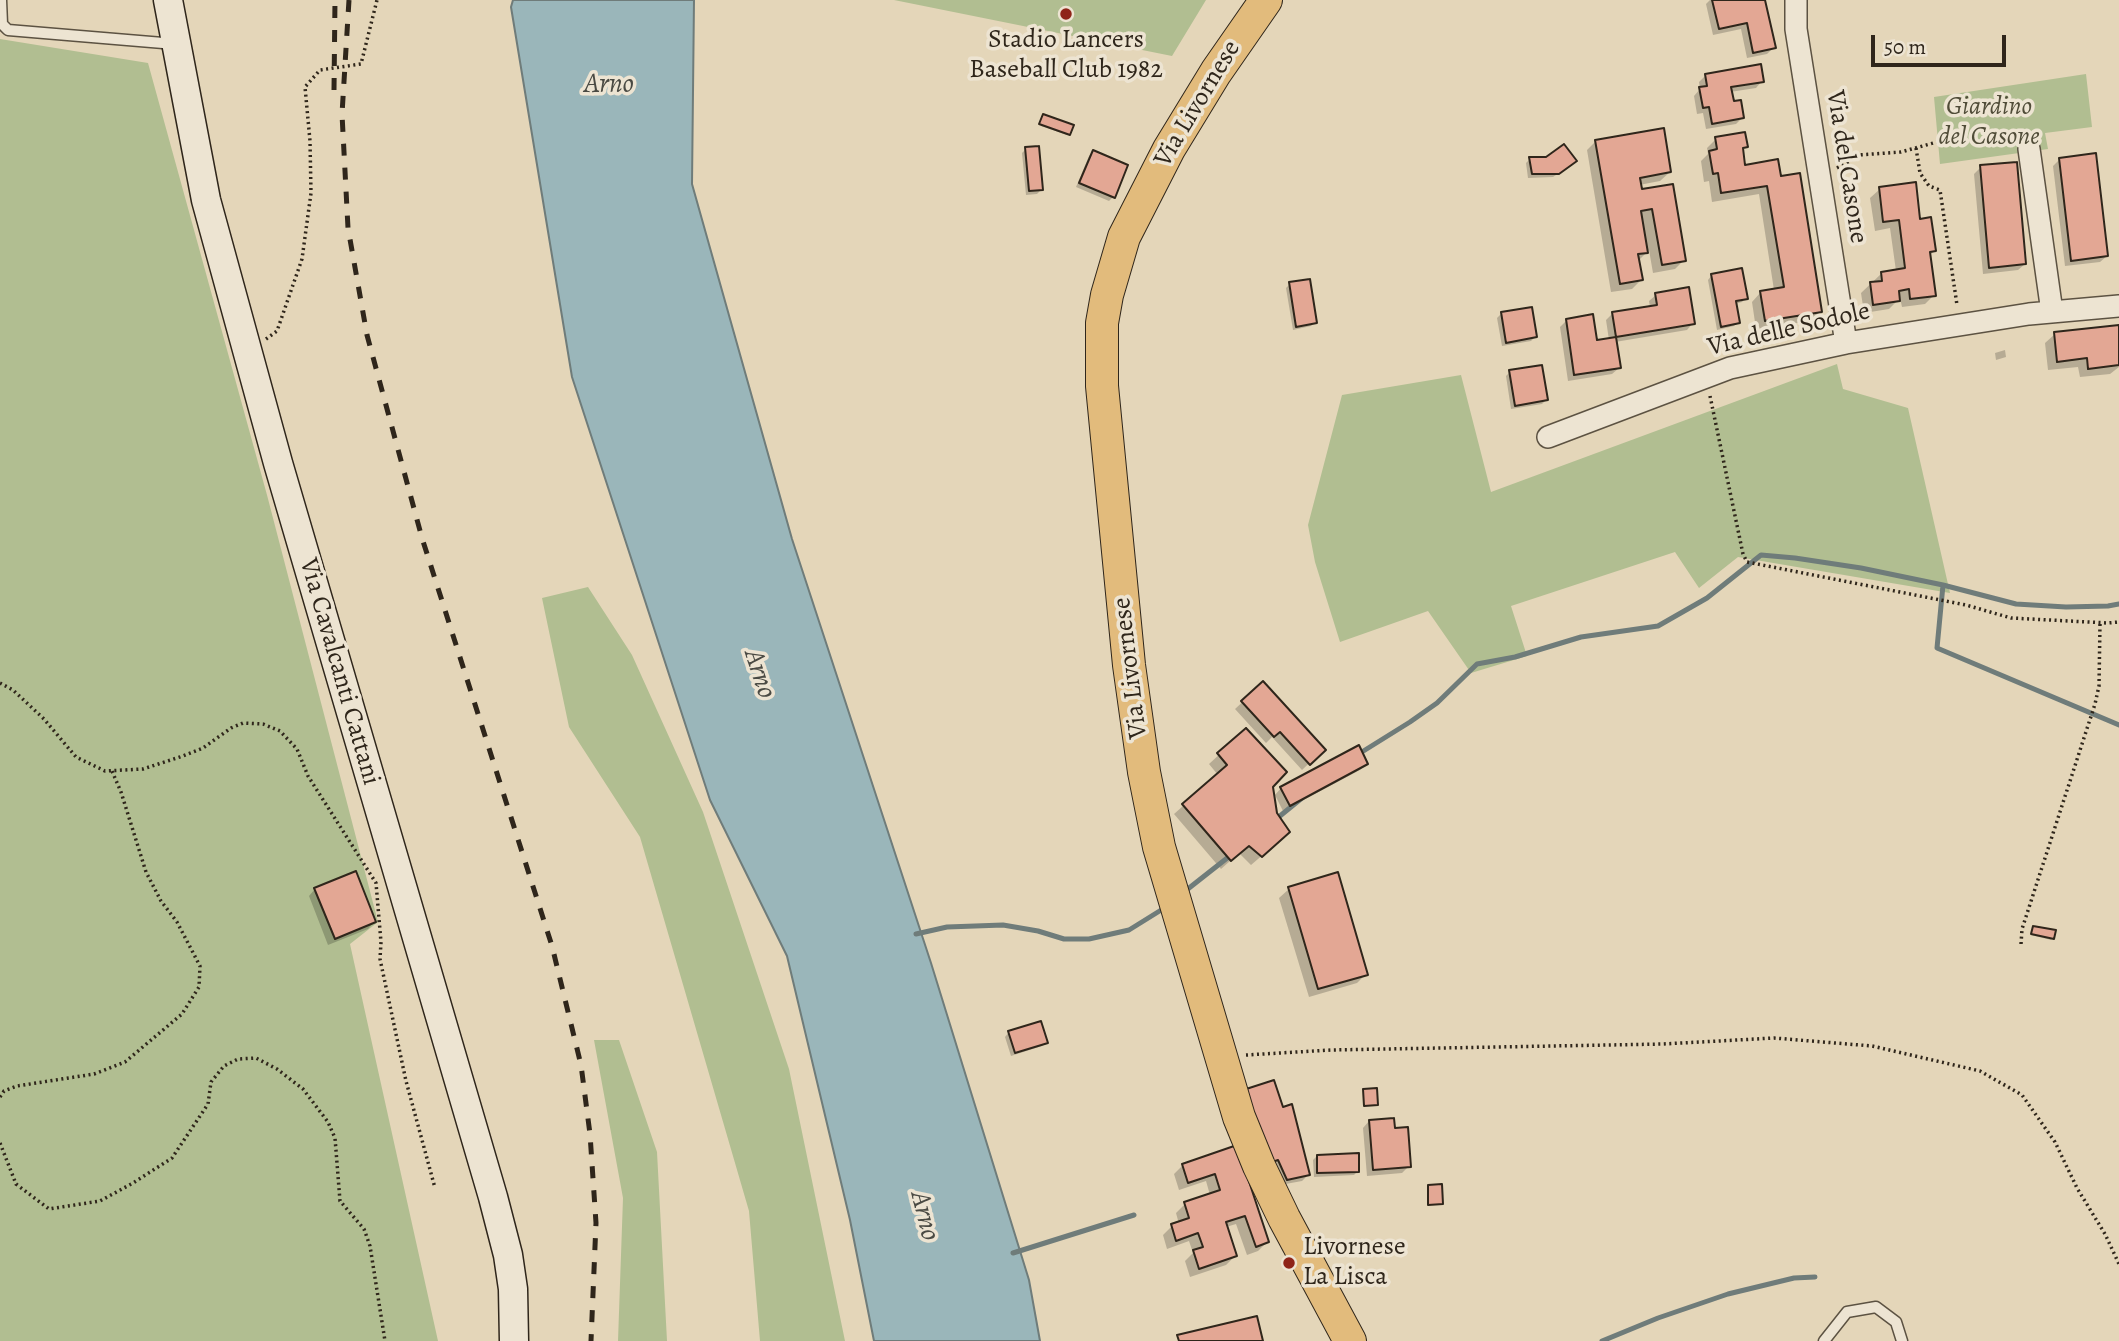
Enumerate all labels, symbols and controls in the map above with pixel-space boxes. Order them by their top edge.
marker: Stadio Lancers Baseball Club 1982 [1058,6,1074,22]
scale bar [1874,21,2009,65]
place label: Stadio Lancers Baseball Club 1982 [969,25,1163,86]
text: 50 m [1884,33,1926,61]
street label: Via Livornese [1148,35,1248,173]
water label: Arno [584,68,634,102]
street label: Via del Casone [1819,88,1873,246]
park label: Giardino del Casone [1939,92,2039,154]
street label: Via delle Sodole [1705,296,1873,364]
street label: Via Cavalcanti Cattani [292,555,386,789]
street label: Via Livornese [1107,596,1155,740]
water label: Arno [735,645,783,703]
water label: Arno [902,1188,946,1244]
place label: Livornese La Lisca [1303,1232,1406,1294]
marker: Livornese La Lisca [1281,1255,1297,1271]

